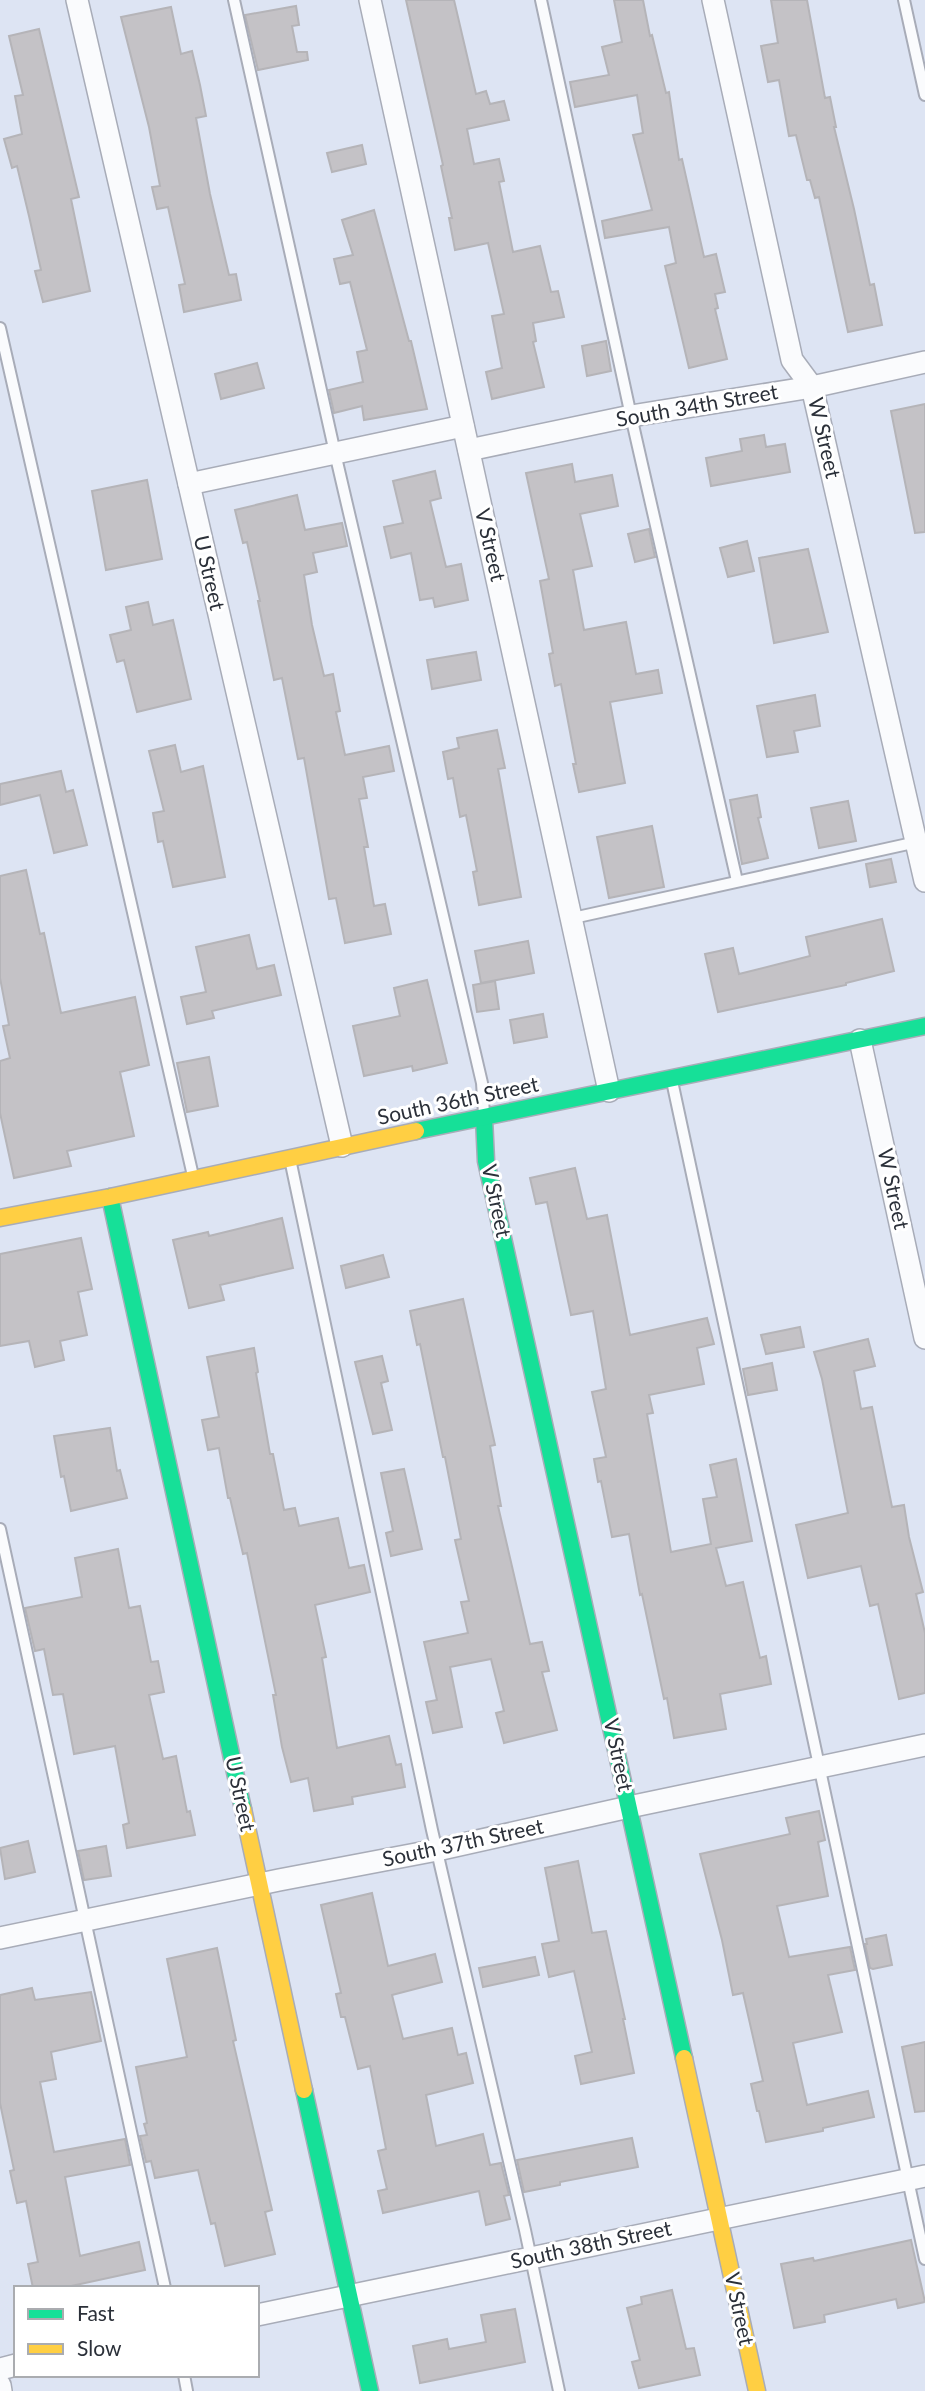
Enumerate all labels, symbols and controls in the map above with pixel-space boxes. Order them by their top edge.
street label: South 34th Street [614,378,780,431]
street label: W Street [804,395,847,481]
street label: V Street [471,506,512,584]
street label: U Street [190,533,231,613]
street label: South 36th Street [375,1070,541,1129]
street label: W Street [874,1146,915,1232]
street label: V Street [478,1162,517,1240]
street label: V Street [600,1716,639,1794]
street label: U Street [221,1754,262,1834]
street label: South 37th Street [380,1812,546,1871]
street label: South 38th Street [508,2214,674,2273]
street label: V Street [721,2270,760,2348]
legend [14,2286,259,2377]
text: Fast [77,2300,115,2325]
text: Slow [77,2335,122,2360]

